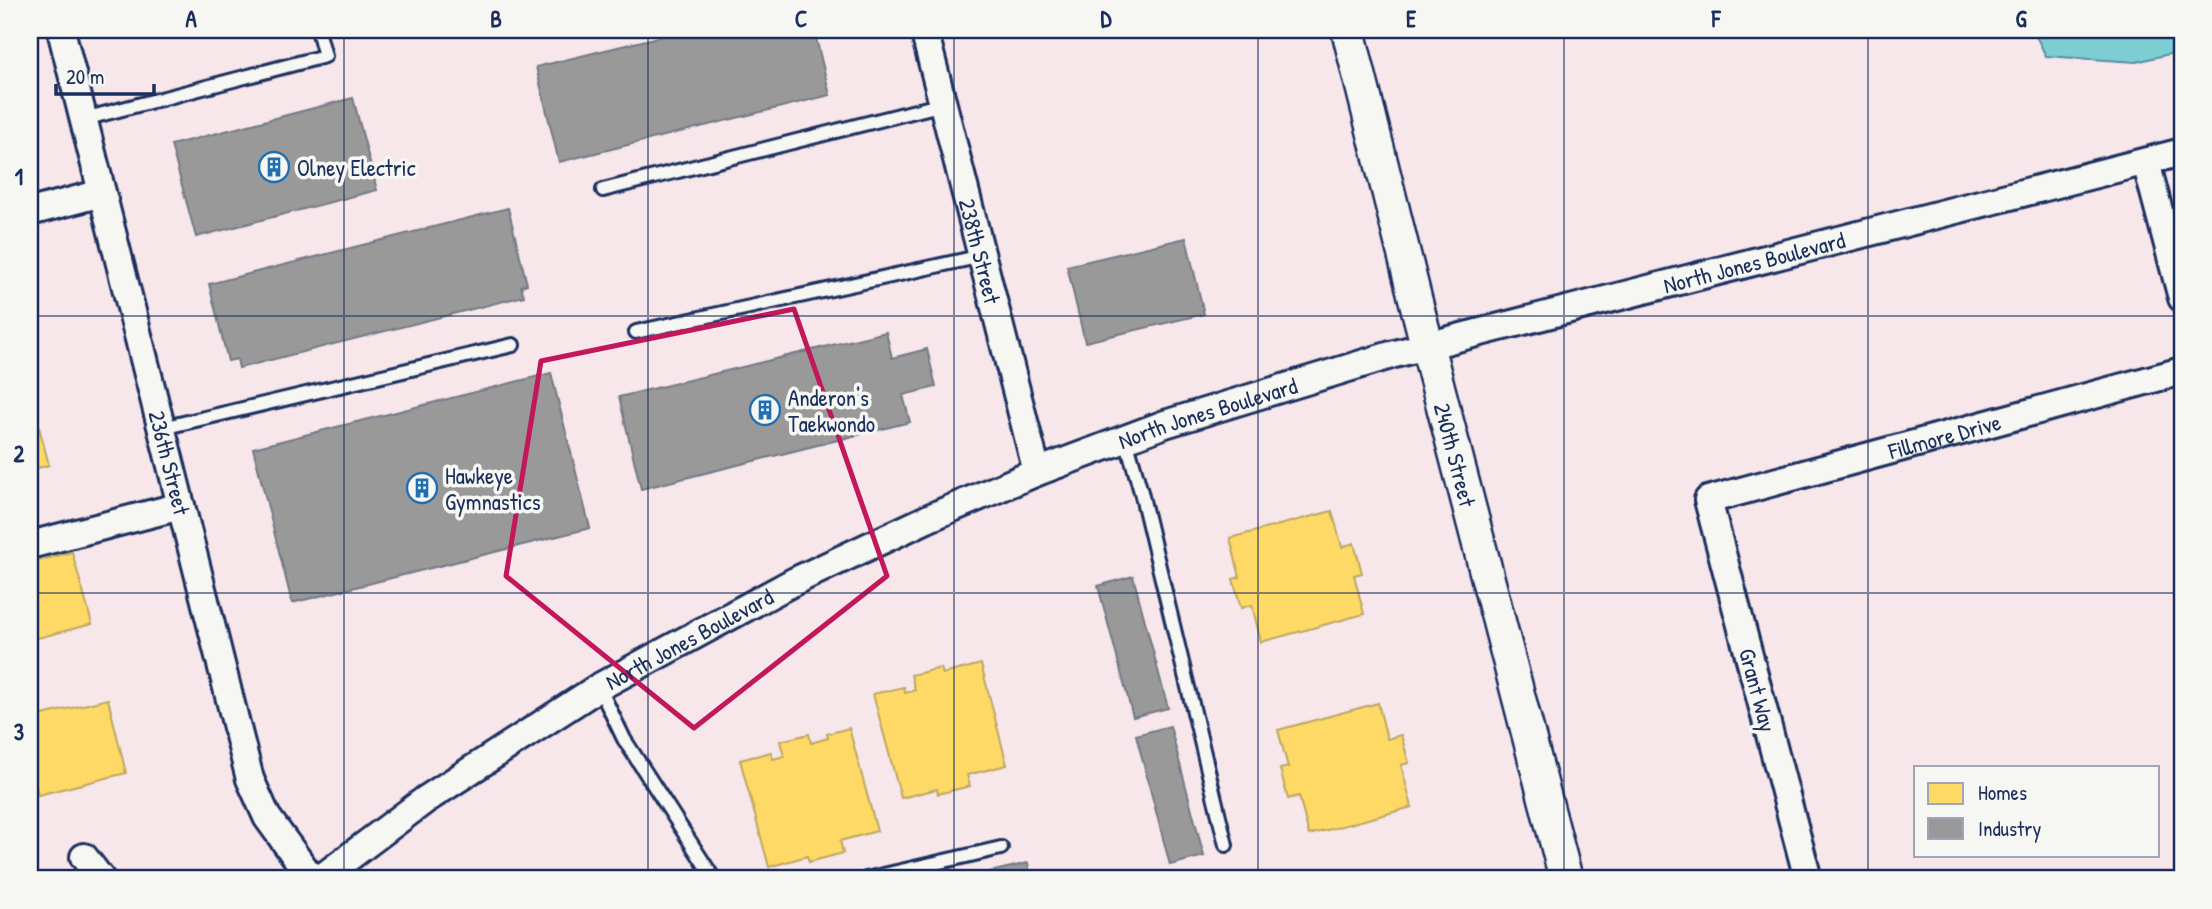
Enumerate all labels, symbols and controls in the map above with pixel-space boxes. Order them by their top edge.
text: A [185,3,197,34]
text: B [490,3,502,34]
text: C [795,3,807,34]
text: D [1101,3,1113,34]
text: E [1406,3,1417,34]
text: F [1711,3,1722,34]
text: G [2015,3,2027,34]
scale bar [56,52,154,96]
text: 20 m [66,62,104,91]
building icon: Olney Electric [257,150,291,184]
place label: Olney Electric [297,152,416,183]
text: 1 [15,161,23,192]
street label: 238th Street [952,195,1009,308]
street label: North Jones Boulevard [1660,224,1848,300]
street label: North Jones Boulevard [1114,369,1301,456]
place label: Anderon's Taekwondo [788,382,875,439]
building icon: Anderon's Taekwondo [748,393,782,427]
street label: 240th Street [1427,399,1484,511]
street label: Fillmore Drive [1884,406,2004,466]
street label: 236th Street [142,407,198,519]
text: 2 [14,438,25,469]
place label: Hawkeye Gymnastics [445,460,541,517]
building icon: Hawkeye Gymnastics [405,471,439,505]
street label: North Jones Boulevard [600,580,778,696]
street label: Grant Way [1732,645,1784,736]
text: 3 [14,716,24,747]
legend [1914,766,2160,856]
text: Homes [1978,778,2027,807]
text: Industry [1978,814,2041,843]

